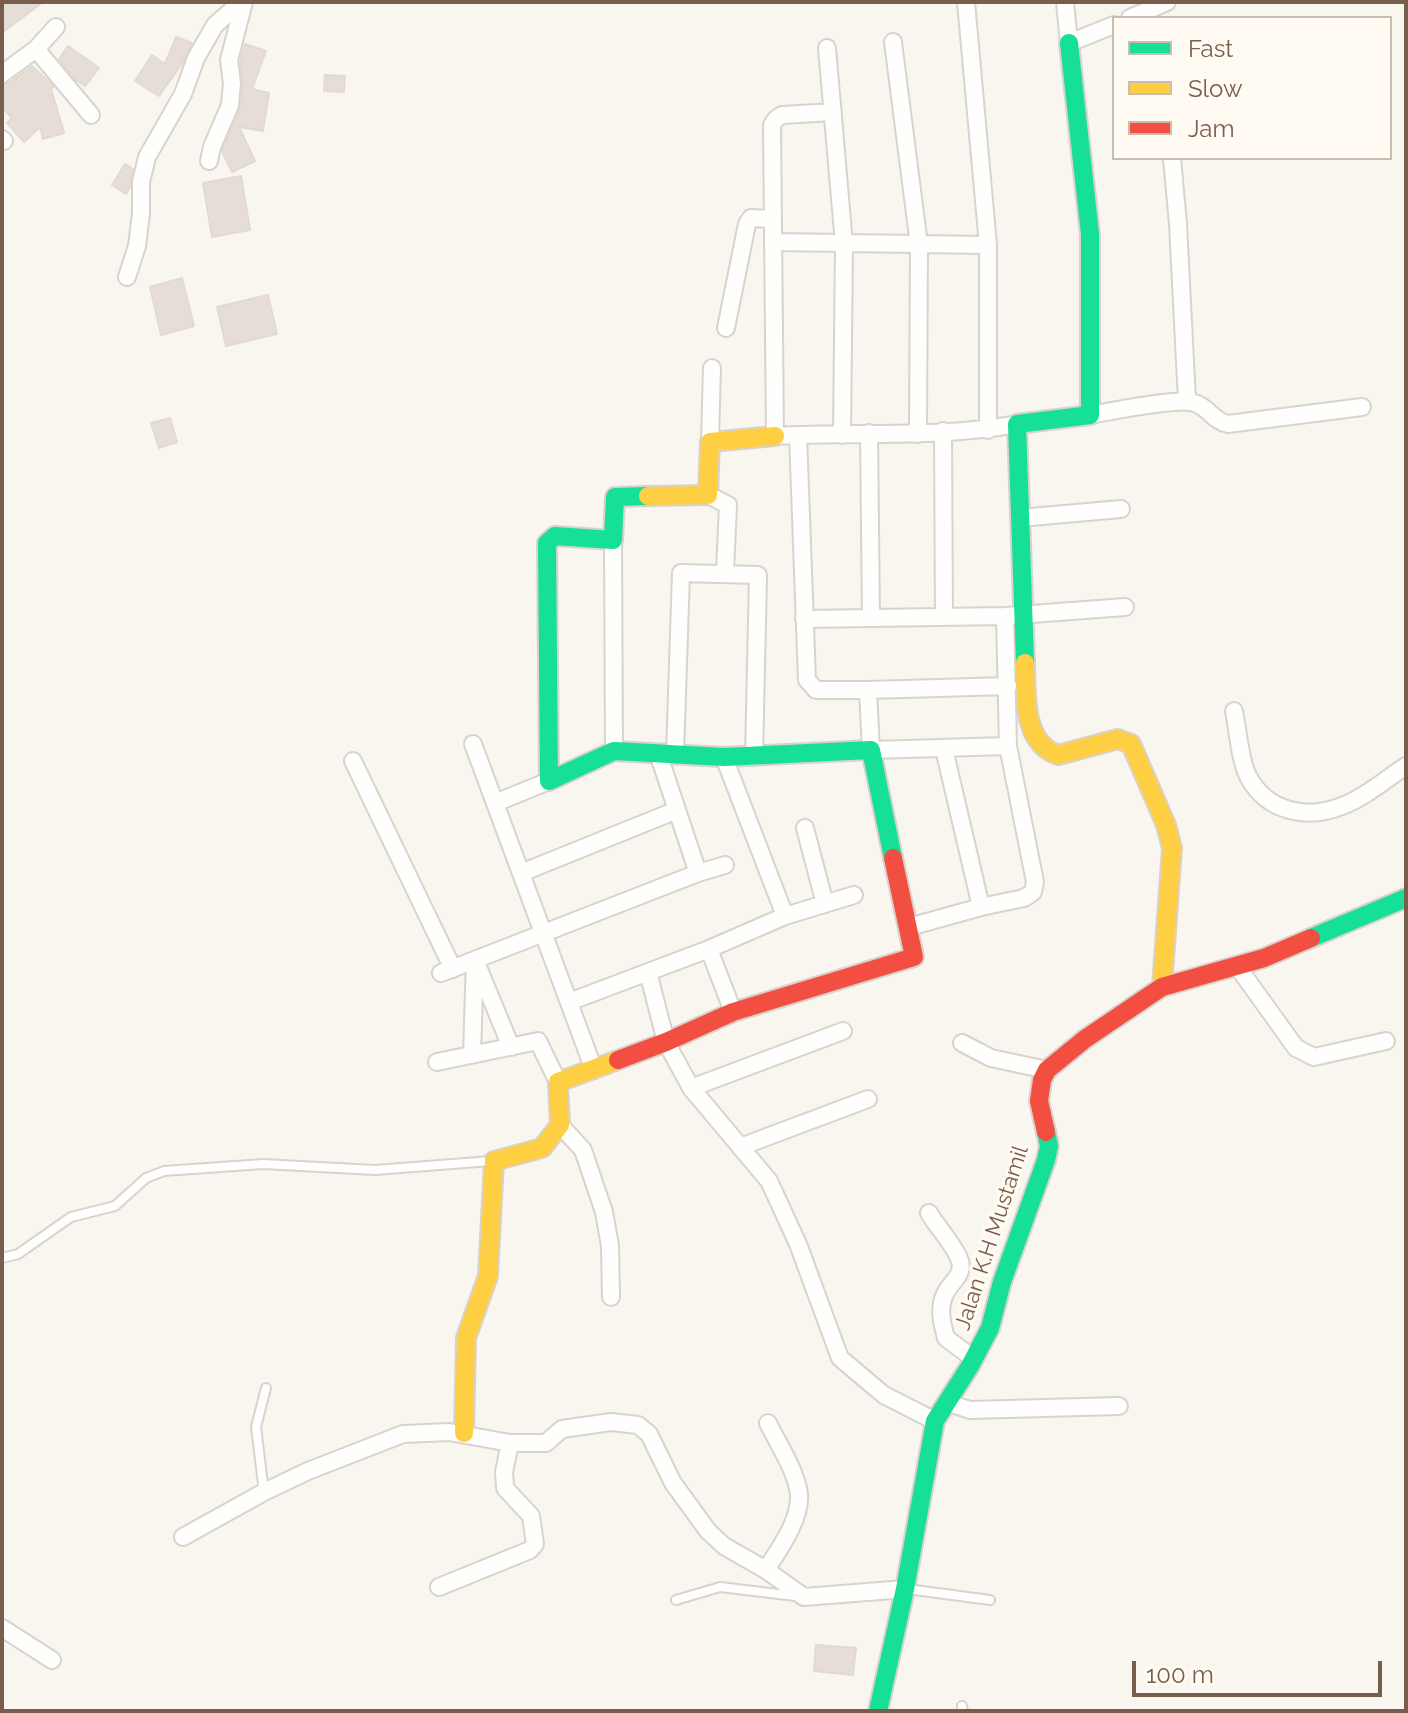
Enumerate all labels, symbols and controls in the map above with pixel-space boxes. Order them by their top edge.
legend [1112,16,1392,160]
text: Fast [1188,34,1233,63]
text: Slow [1188,74,1242,103]
text: Jam [1188,114,1234,143]
street label: Jalan K.H Mustamil [950,1142,1034,1334]
scale bar [1136,1645,1386,1695]
text: 100 m [1146,1660,1214,1689]

